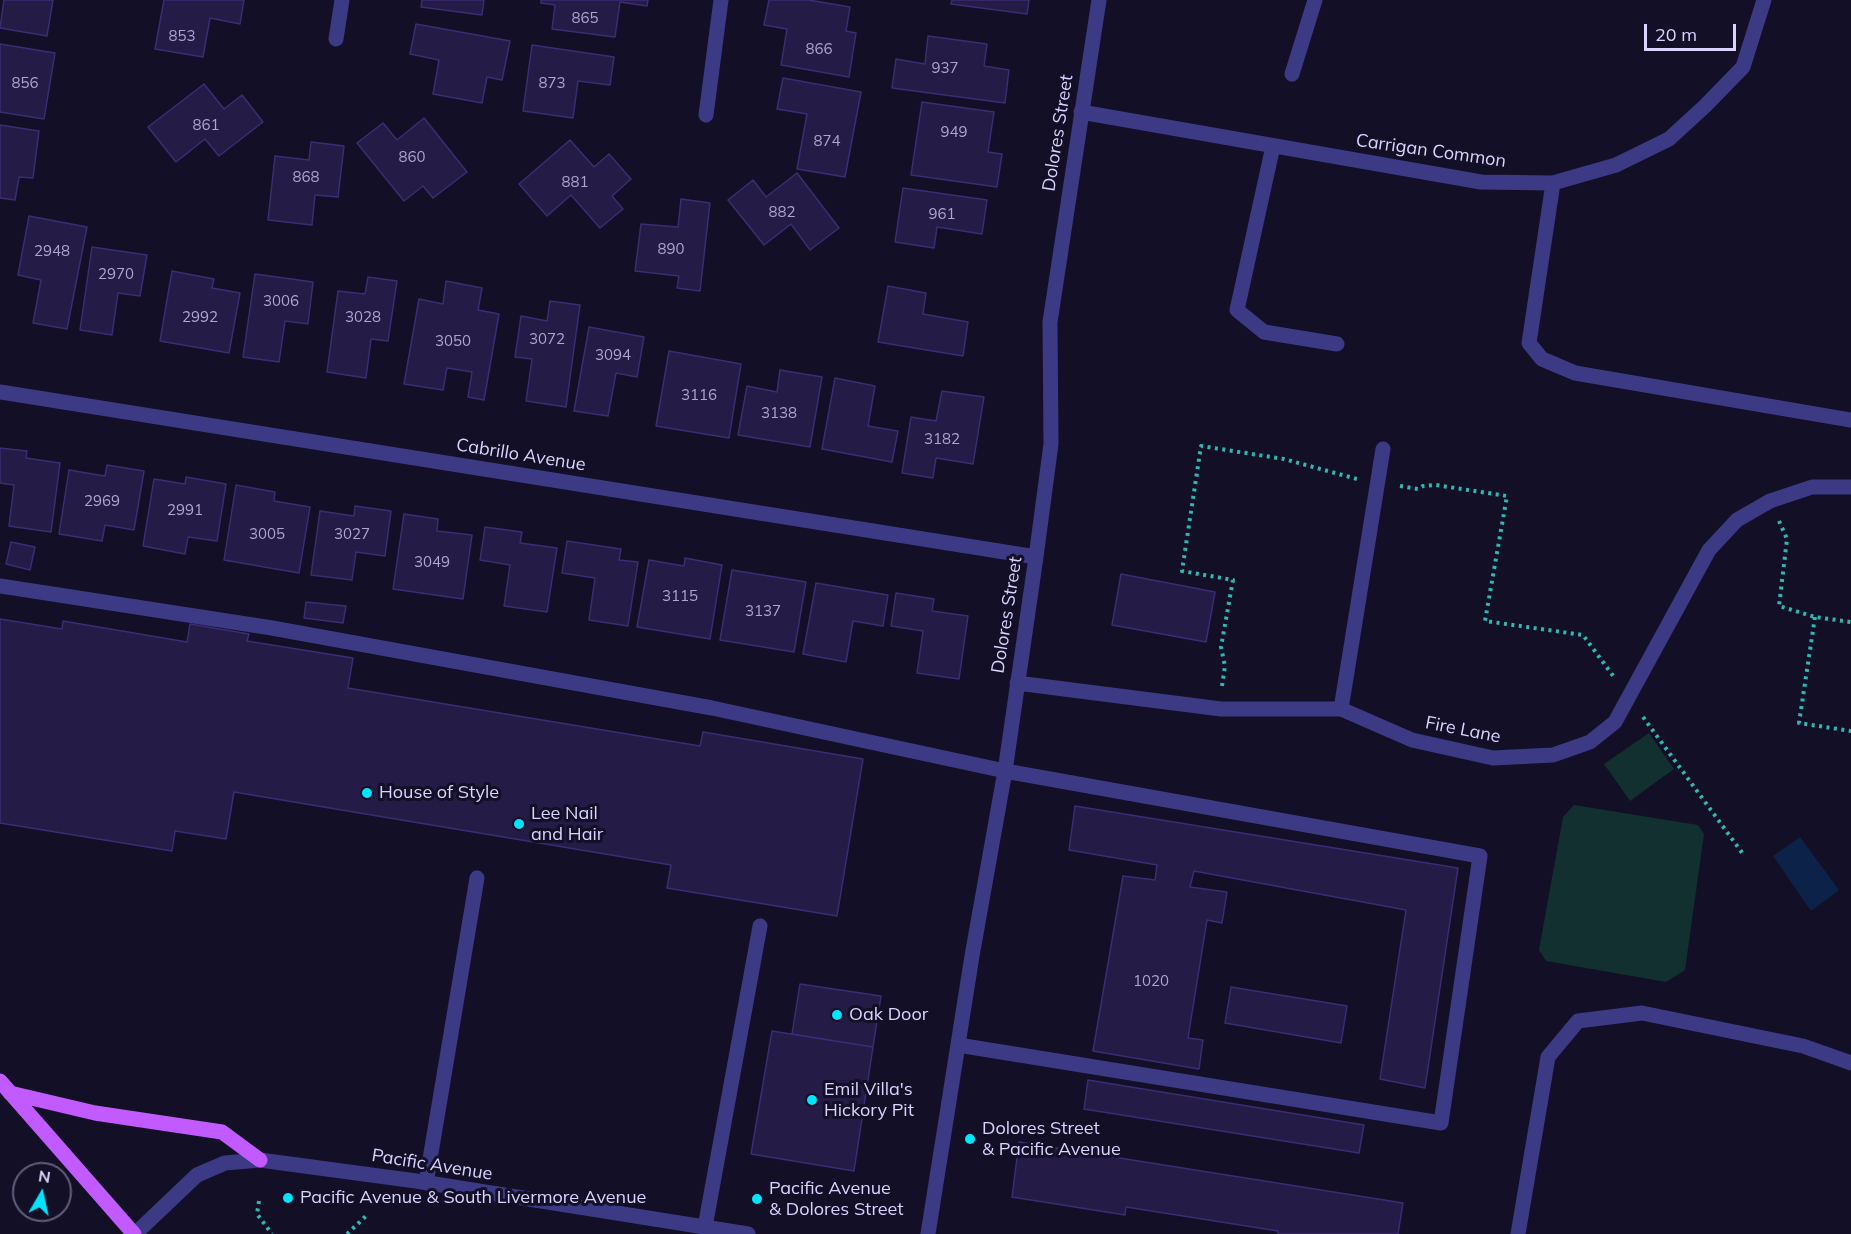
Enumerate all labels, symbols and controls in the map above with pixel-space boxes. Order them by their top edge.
house number: 865 [572,9,598,27]
scale bar [1647,12,1738,50]
text: 20 m [1655,23,1697,46]
house number: 853 [169,27,195,45]
house number: 866 [806,40,832,58]
house number: 937 [932,59,958,77]
street label: Dolores Street [1038,73,1078,193]
house number: 856 [12,74,38,92]
house number: 873 [539,74,565,92]
house number: 861 [193,116,219,134]
house number: 949 [941,123,967,141]
street label: Carrigan Common [1355,130,1507,172]
house number: 874 [814,132,840,150]
house number: 860 [399,148,425,166]
house number: 868 [293,168,319,186]
house number: 881 [562,173,588,191]
house number: 882 [769,203,795,221]
house number: 961 [929,205,955,223]
house number: 890 [658,240,684,258]
house number: 2948 [34,242,70,260]
house number: 2970 [98,265,134,283]
house number: 3006 [263,292,299,310]
house number: 2992 [182,308,218,326]
house number: 3028 [345,308,381,326]
house number: 3072 [529,330,565,348]
house number: 3050 [435,332,471,350]
house number: 3094 [595,346,631,364]
house number: 3116 [681,386,717,404]
house number: 3138 [761,404,797,422]
house number: 3182 [924,430,960,448]
street label: Cabrillo Avenue [455,434,587,476]
house number: 2969 [84,492,120,510]
house number: 2991 [167,501,203,519]
house number: 3005 [249,525,285,543]
house number: 3027 [334,525,370,543]
house number: 3049 [414,553,450,571]
street label: Dolores Street [987,555,1027,675]
house number: 3115 [662,587,698,605]
house number: 3137 [745,602,781,620]
street label: Fire Lane [1424,712,1502,748]
place label: House of Style [379,782,499,804]
marker: House of Style [360,786,374,800]
place label: Lee Nail and Hair [531,803,603,846]
marker: Lee Nail and Hair [512,817,526,831]
house number: 1020 [1133,972,1169,990]
place label: Oak Door [849,1004,928,1026]
marker: Oak Door [830,1008,844,1022]
place label: Emil Villa's Hickory Pit [824,1079,914,1122]
marker: Emil Villa's Hickory Pit [805,1093,819,1107]
place label: Dolores Street & Pacific Avenue [982,1118,1121,1160]
marker: Dolores Street & Pacific Avenue [963,1132,977,1146]
street label: Pacific Avenue [370,1145,494,1185]
north arrow [12,1162,72,1222]
text: N [37,1165,52,1187]
place label: Pacific Avenue & Dolores Street [769,1178,904,1220]
place label: Pacific Avenue & South Livermore Avenue [300,1187,646,1209]
marker: Pacific Avenue & South Livermore Avenue [281,1191,295,1205]
marker: Pacific Avenue & Dolores Street [750,1192,764,1206]

